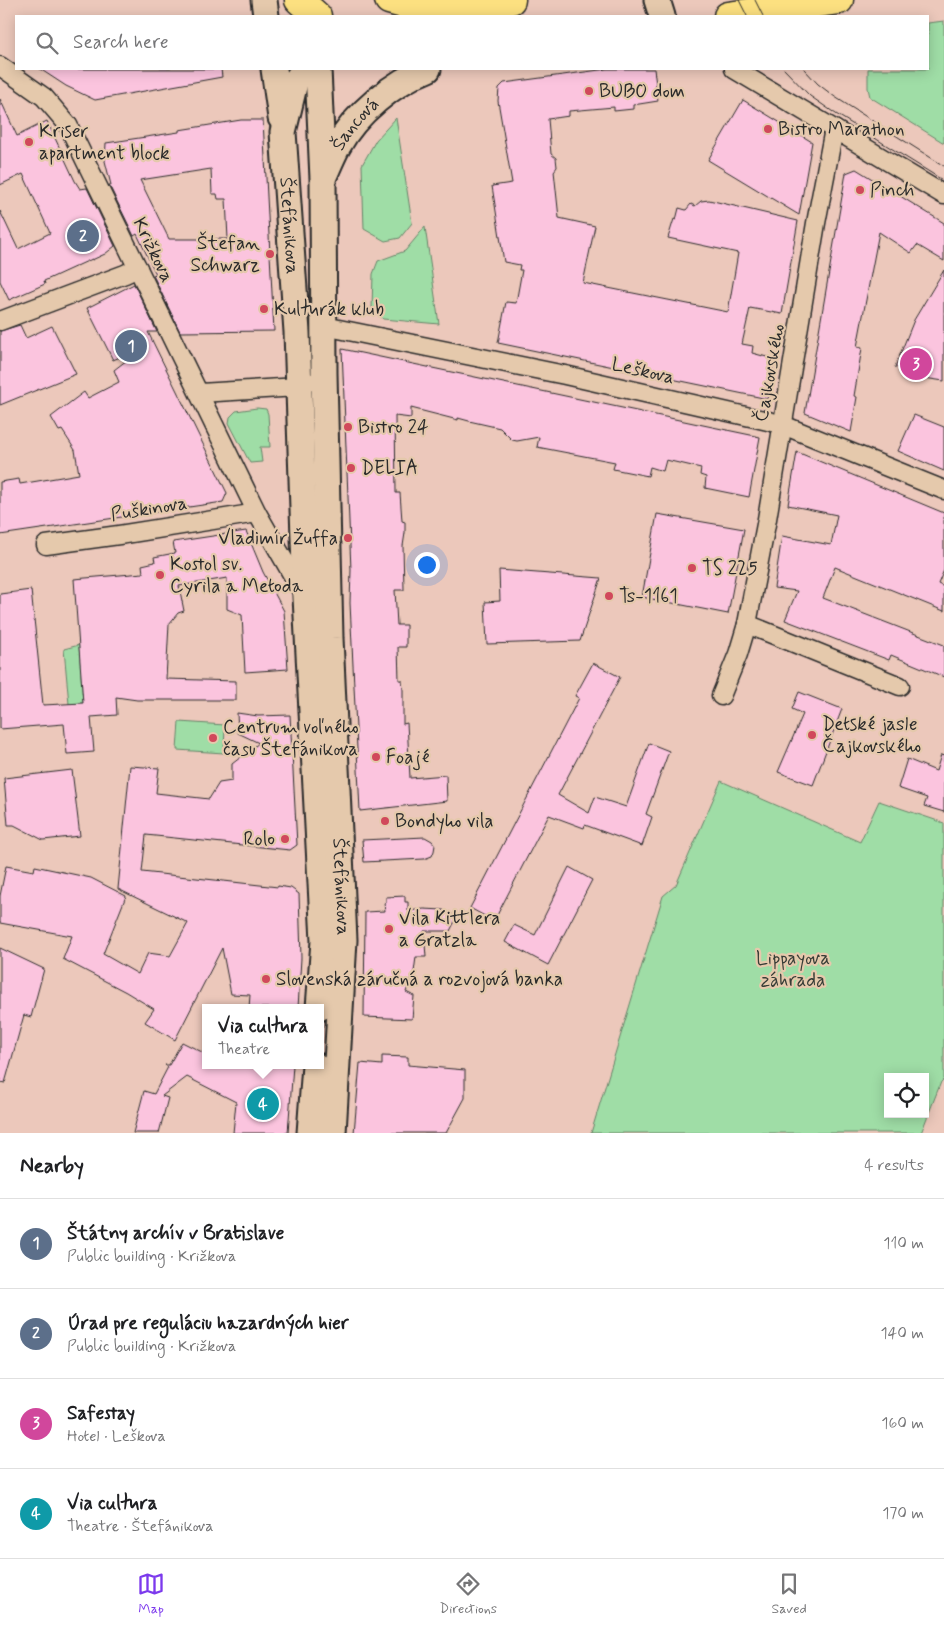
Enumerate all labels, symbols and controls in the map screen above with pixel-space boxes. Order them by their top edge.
search box [15,15,929,70]
icon: search [33,29,61,57]
text: Search here [73,30,169,55]
place label: BUBO dom [599,79,685,104]
marker: BUBO dom [583,85,595,97]
street label: Šancová [326,91,384,155]
place label: Bistro Marathon [778,117,904,142]
place label: Kriser apartment block [39,119,170,166]
marker: Bistro Marathon [762,123,774,135]
marker: Kriser apartment block [23,136,35,148]
street label: Štefánikova [274,176,305,275]
place label: Pinch [870,178,914,203]
marker: Pinch [854,184,866,196]
street label: Križkova [127,213,179,287]
pin: 2 [67,217,99,255]
place label: Štefan Schwarz [190,231,260,278]
marker: Štefan Schwarz [264,248,276,260]
place label: Kulturák klub [274,297,384,322]
marker: Kulturák klub [258,303,270,315]
street label: Čajkovského [748,322,791,424]
pin: 1 [115,327,147,365]
pin: 3 [900,345,932,383]
street label: Leškova [609,352,677,390]
place label: Bistro 24 [358,415,429,440]
marker: Bistro 24 [342,421,354,433]
place label: DELIA [361,456,418,481]
marker: DELIA [345,462,357,474]
street label: Puškinova [109,491,189,527]
place label: Vladimír Žuffa [218,526,338,551]
marker: Vladimír Žuffa [342,532,354,544]
place label: Kostol sv. Cyrila a Metoda [170,552,304,599]
your location [414,552,440,578]
place label: TS 225 [702,556,758,581]
marker: TS 225 [686,562,698,574]
marker: Kostol sv. Cyrila a Metoda [154,569,166,581]
place label: Ts-1161 [619,584,678,609]
marker: Ts-1161 [603,590,615,602]
place label: Detské jasle Čajkovského [822,712,921,759]
place label: Centrum voľného času Štefánikova [223,715,359,762]
marker: Detské jasle Čajkovského [806,729,818,741]
marker: Centrum voľného času Štefánikova [207,732,219,744]
place label: Foajé [386,745,429,771]
marker: Foajé [370,751,382,763]
place label: Bondyho vila [395,809,494,835]
marker: Bondyho vila [379,815,391,827]
place label: Rolo [243,827,275,852]
marker: Rolo [279,833,291,845]
street label: Štefánikova [327,837,356,936]
place label: Vila Kittlera a Gratzla [399,906,500,953]
marker: Vila Kittlera a Gratzla [383,923,395,935]
park label: Lippayova záhrada [756,946,830,993]
place label: Slovenská záručná a rozvojová banka [276,967,563,993]
marker: Slovenská záručná a rozvojová banka [260,973,272,985]
popup [202,1004,324,1069]
text: Via cultura [218,1014,308,1039]
text: Theatre [218,1039,270,1060]
map controls [884,1073,929,1118]
button: locate [884,1073,929,1118]
pin: 4 [247,1085,279,1123]
text: Nearby [20,1152,84,1180]
text: 4 results [864,1155,924,1176]
text: Štátny archív v Bratislave [67,1221,284,1246]
text: 1 [32,1233,40,1254]
text: 110 m [883,1233,924,1254]
text: Public building · Križkova [67,1246,236,1267]
text: Úrad pre reguláciu hazardných hier [67,1311,349,1336]
text: 2 [32,1323,40,1344]
text: 140 m [880,1323,924,1344]
text: Public building · Križkova [67,1336,236,1357]
text: Safestay [67,1401,135,1426]
text: 3 [32,1413,40,1434]
text: 160 m [881,1413,924,1434]
text: Hotel · Leškova [67,1426,166,1447]
text: Via cultura [67,1491,158,1516]
text: 4 [31,1503,41,1524]
text: 170 m [882,1503,924,1524]
text: Theatre · Štefánikova [67,1516,213,1537]
tab: Map [137,1570,165,1618]
tab: Directions [440,1570,497,1618]
tab: Saved [771,1570,807,1618]

